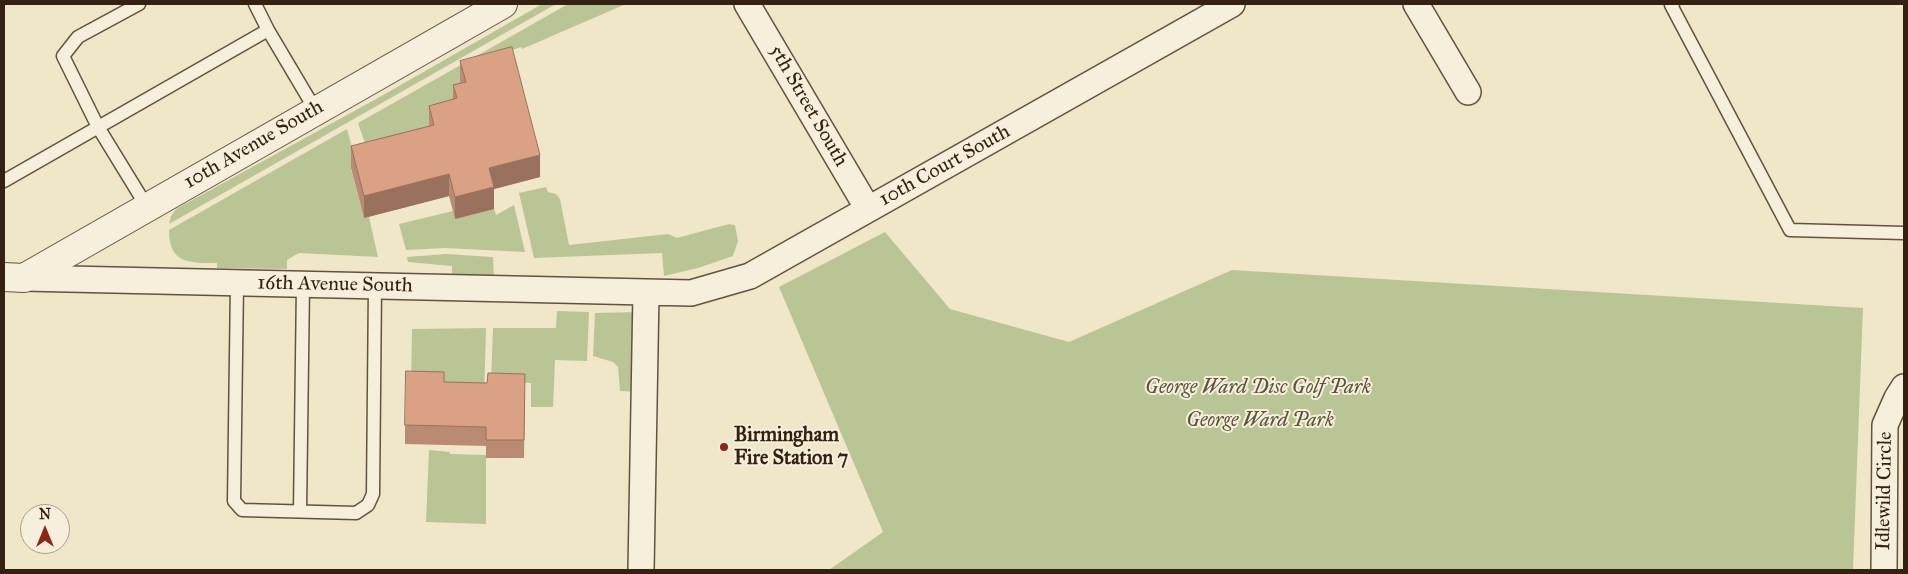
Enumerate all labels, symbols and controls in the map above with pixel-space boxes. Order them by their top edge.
street label: 5th Street South [764,41,852,171]
street label: 10th Avenue South [180,95,328,195]
street label: 10th Court South [875,120,1015,212]
street label: 16th Avenue South [257,272,413,298]
park label: George Ward Disc Golf Park [1145,376,1371,400]
park label: George Ward Park [1186,409,1334,433]
place label: Birmingham Fire Station 7 [734,424,848,471]
street label: Idlewild Circle [1872,431,1898,551]
marker: Birmingham Fire Station 7 [718,441,730,453]
north arrow [20,504,70,554]
text: N [39,506,51,523]

